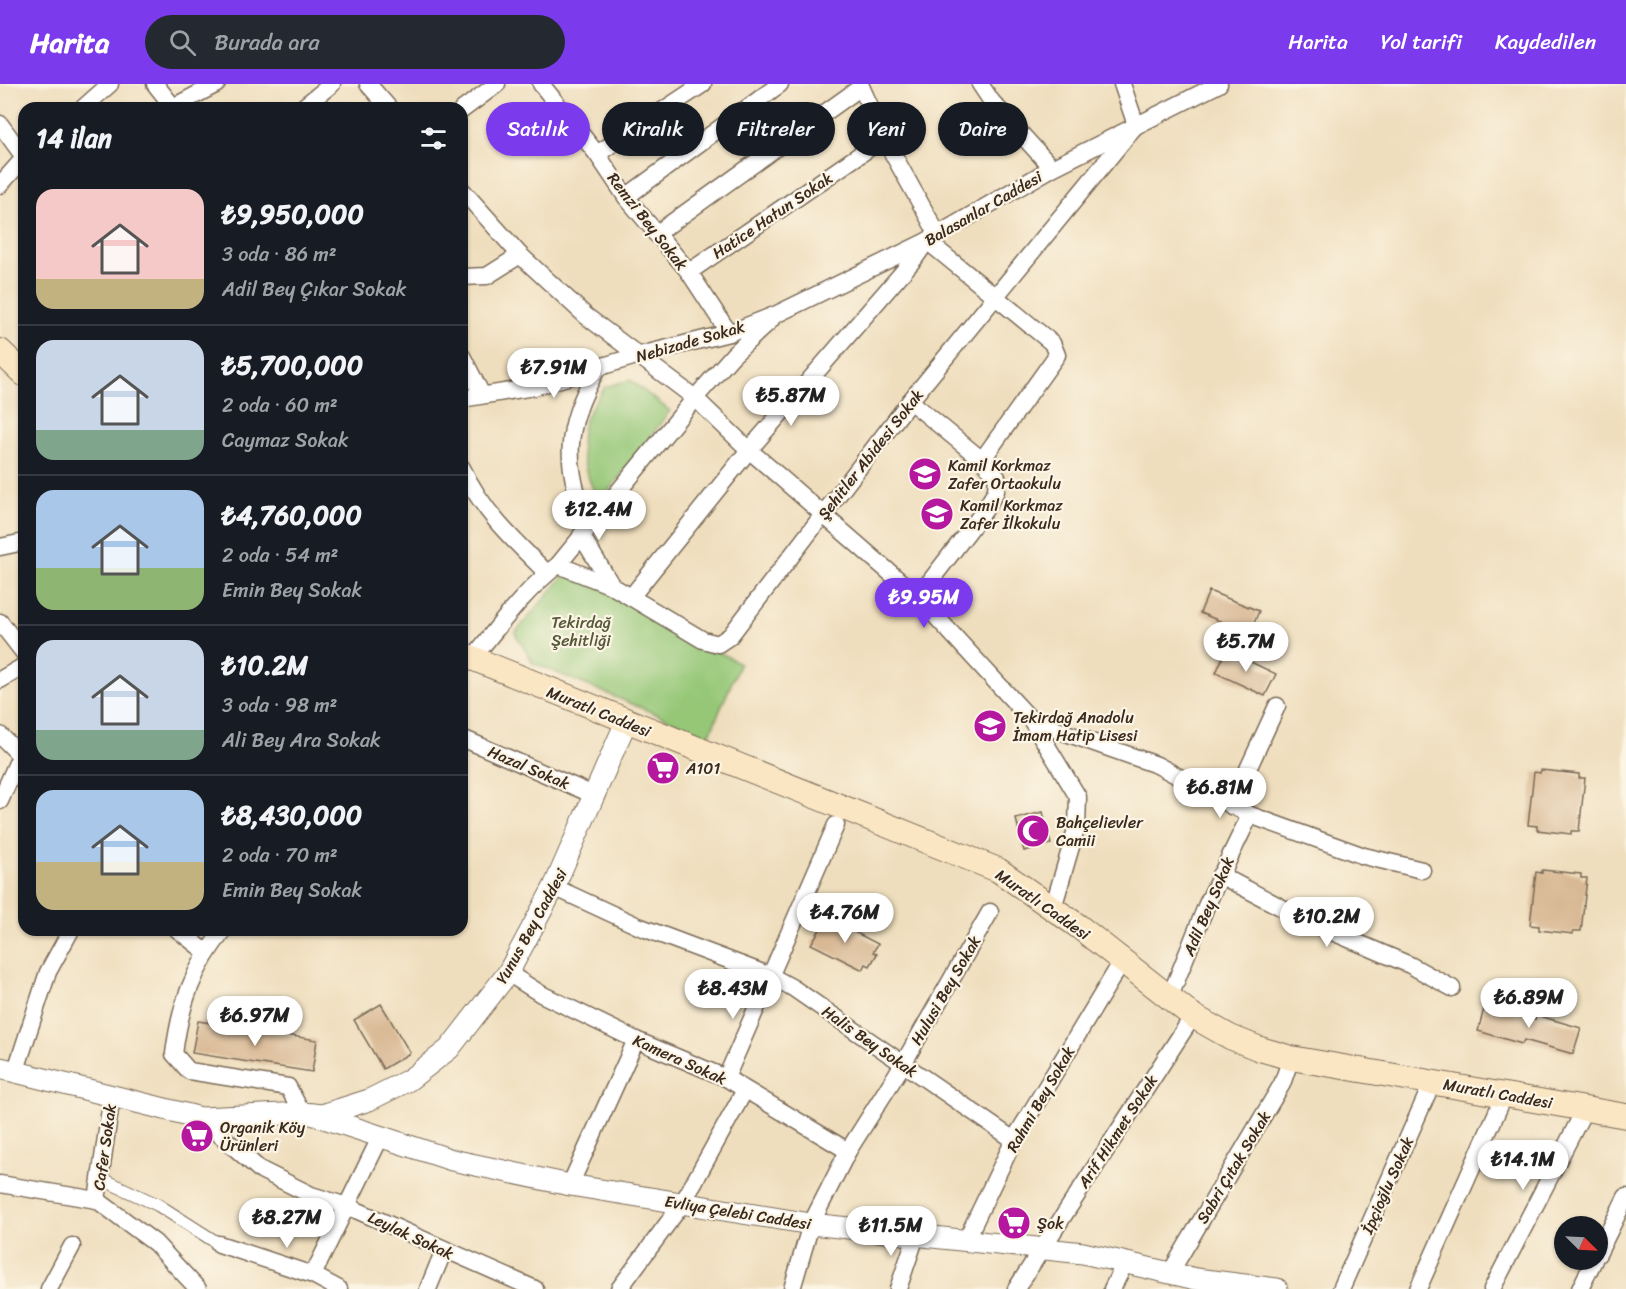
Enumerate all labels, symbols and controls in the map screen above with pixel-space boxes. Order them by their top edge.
search box [145,15,565,69]
text: Harita [30,18,109,67]
text: Burada ara [214,23,320,62]
text: Harita [1288,23,1348,61]
text: Yol tarifi [1381,23,1462,61]
text: Kaydedilen [1495,23,1596,61]
icon: search [166,26,199,59]
chip: Satılık [486,102,590,156]
chip: Kiralık [602,102,704,156]
chip: Filtreler [716,102,835,156]
chip: Yeni [847,102,926,156]
chip: Daire [938,102,1028,156]
text: 14 ilan [36,115,112,161]
icon: filters [417,122,450,155]
street label: Balasanlar Caddesi [919,162,1048,254]
street label: Hatice Hatun Sokak [706,164,839,267]
street label: Remzi Bey Sokak [600,166,696,277]
text: ₺9,950,000 [222,191,364,237]
icon: home [84,213,156,285]
text: 3 oda · 86 m² [222,237,337,272]
text: Adil Bey Çıkar Sokak [222,272,406,307]
street label: Nebizade Sokak [632,312,749,371]
text: ₺5,700,000 [222,342,363,388]
pin: ₺7.91M [505,348,603,399]
text: ₺7.91M [521,350,587,385]
icon: home [84,364,156,436]
pin: ₺5.87M [742,376,840,427]
text: ₺5.87M [756,378,826,413]
street label: Şehitler Abidesi Sokak [810,382,931,526]
text: 2 oda · 60 m² [222,388,338,423]
text: Caymaz Sokak [222,423,349,458]
place label: Kamil Korkmaz Zafer Ortaokulu [948,451,1061,498]
school or university icon: Kamil Korkmaz Zafer Ortaokulu [907,456,943,492]
pin: ₺12.4M [550,490,648,541]
place label: Kamil Korkmaz Zafer İlkokulu [960,491,1063,538]
text: ₺4,760,000 [222,492,362,538]
text: ₺12.4M [566,492,632,527]
school or university icon: Kamil Korkmaz Zafer İlkokulu [919,496,955,532]
icon: home [84,514,156,586]
text: 2 oda · 54 m² [222,538,338,573]
text: Emin Bey Sokak [222,573,362,608]
pin: ₺9.95M [875,578,973,629]
text: ₺9.95M [889,580,959,615]
park label: Tekirdağ Şehitliği [551,608,612,655]
pin: ₺5.7M [1204,622,1288,673]
text: ₺5.7M [1217,624,1275,659]
text: ₺10.2M [222,642,308,688]
icon: home [84,664,156,736]
street label: Muratlı Caddesi [542,677,656,746]
text: 3 oda · 98 m² [222,688,337,723]
place label: Tekirdağ Anadolu İmam Hatip Lisesi [1012,703,1138,750]
school or university icon: Tekirdağ Anadolu İmam Hatip Lisesi [972,708,1008,744]
text: Ali Bey Ara Sokak [222,723,381,758]
street label: Hazal Sokak [483,737,575,798]
supermarket icon: A101 [645,750,681,786]
place label: A101 [685,754,720,783]
pin: ₺6.81M [1171,768,1269,819]
text: ₺6.81M [1187,770,1253,805]
text: ₺8,430,000 [222,792,362,838]
place label: Bahçelievler Camii [1056,808,1144,855]
mosque icon: Bahçelievler Camii [1015,813,1051,849]
icon: home [84,814,156,886]
text: 2 oda · 70 m² [222,838,338,873]
street label: Adil Bey Sokak [1174,851,1243,961]
street label: Muratlı Caddesi [989,861,1097,948]
street label: Yunus Bey Caddesi [488,863,576,989]
text: Emin Bey Sokak [222,873,362,908]
pin: ₺4.76M [796,893,894,944]
text: ₺4.76M [811,895,879,930]
pin: ₺10.2M [1278,897,1376,948]
text: ₺10.2M [1294,899,1360,934]
street label: Hulusi Bey Sokak [902,929,989,1051]
pin: ₺8.43M [684,969,782,1020]
text: ₺8.43M [699,971,767,1006]
pin: ₺6.89M [1480,978,1578,1029]
text: ₺6.89M [1494,980,1564,1015]
pin: ₺6.97M [206,996,304,1047]
street label: Halis Bey Sokak [816,997,924,1086]
text: ₺6.97M [221,998,289,1033]
street label: Kamera Sokak [628,1026,732,1093]
street label: Rahmi Bey Sokak [998,1040,1083,1158]
street label: Arif Hikmet Sokak [1069,1068,1166,1195]
street label: Muratlı Caddesi [1441,1070,1555,1117]
street label: Cafer Sokak [84,1101,125,1192]
street label: Sabri Çıtak Sokak [1188,1105,1279,1229]
place label: Organik Köy Ürünleri [220,1113,306,1160]
supermarket icon: Organik Köy Ürünleri [179,1118,215,1154]
street label: İpçioğlu Sokak [1353,1131,1422,1239]
pin: ₺14.1M [1474,1140,1572,1191]
text: ₺14.1M [1491,1142,1555,1177]
street label: Evliya Çelebi Caddesi [662,1187,814,1238]
pin: ₺8.27M [238,1198,336,1249]
text: ₺8.27M [253,1200,321,1235]
street label: Leylak Sokak [363,1203,459,1268]
supermarket icon: Şok [996,1205,1032,1241]
pin: ₺11.5M [842,1206,940,1257]
text: ₺11.5M [860,1208,922,1243]
place label: Şok [1037,1209,1064,1238]
north arrow [1554,1216,1608,1270]
map controls [1554,1216,1608,1270]

